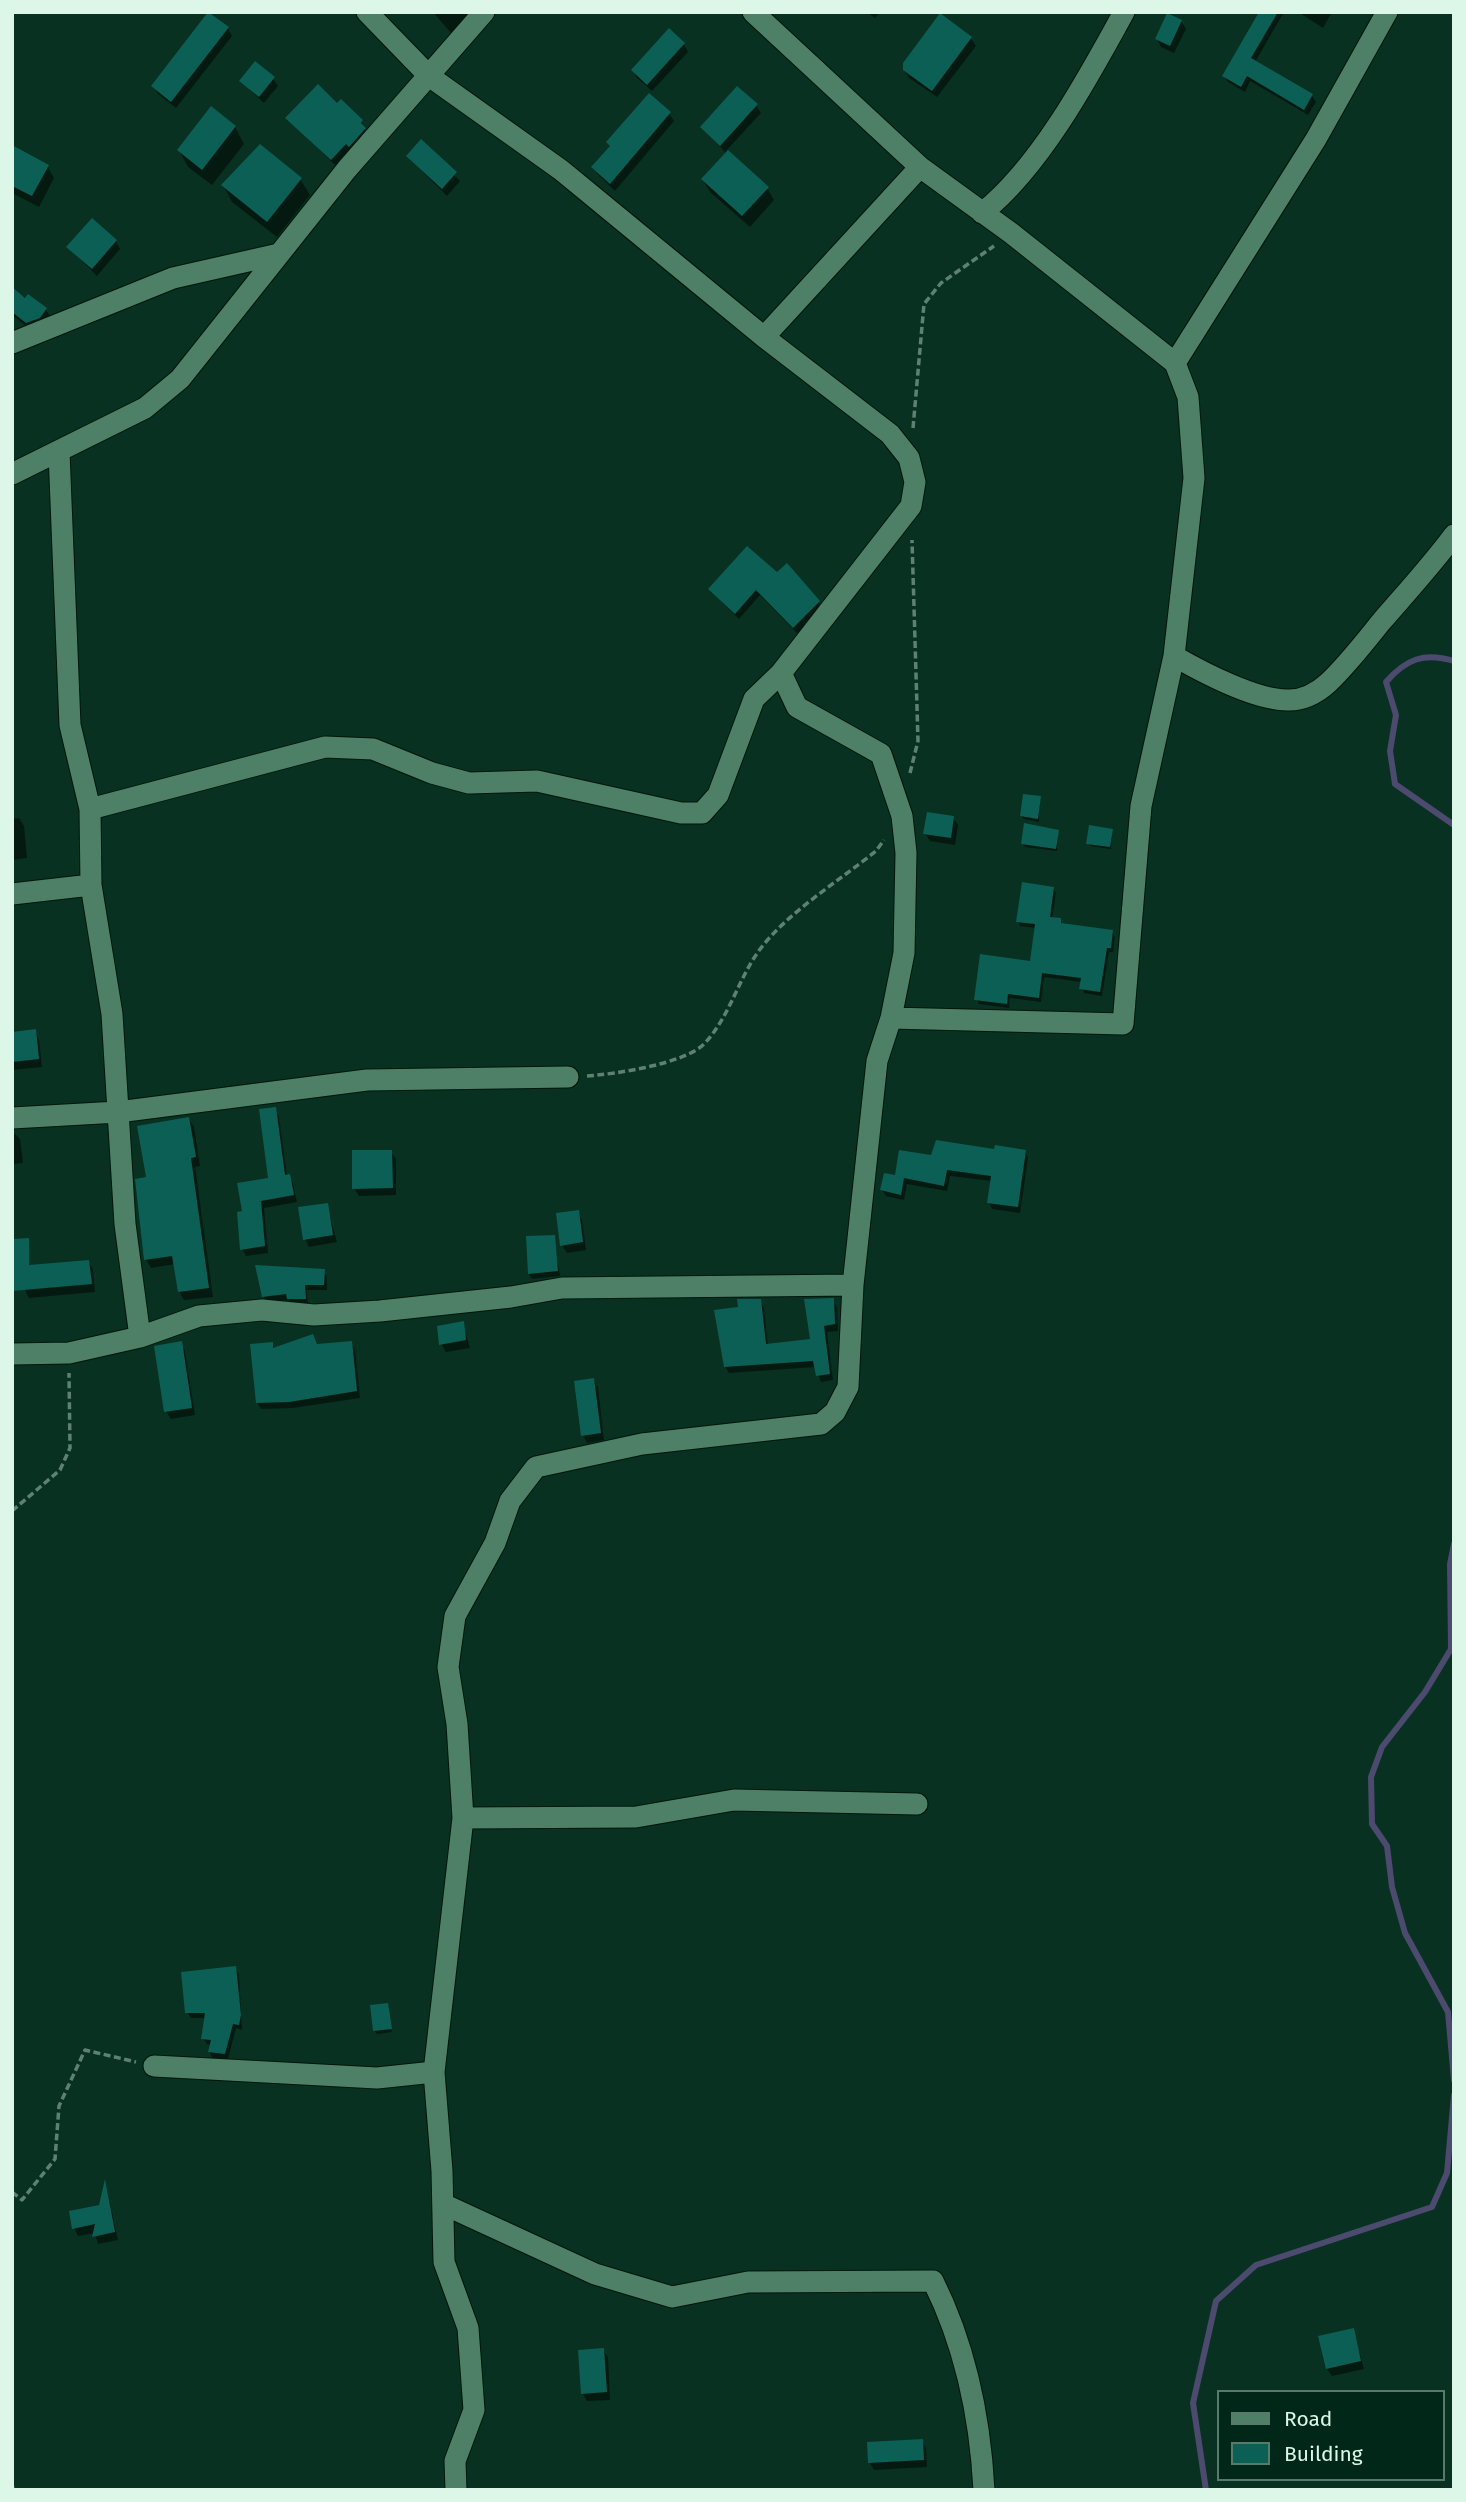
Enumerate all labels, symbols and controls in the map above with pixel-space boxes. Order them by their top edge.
legend [1218,2390,1445,2481]
text: Road [1284,2406,1332,2432]
text: Building [1284,2441,1363,2467]

